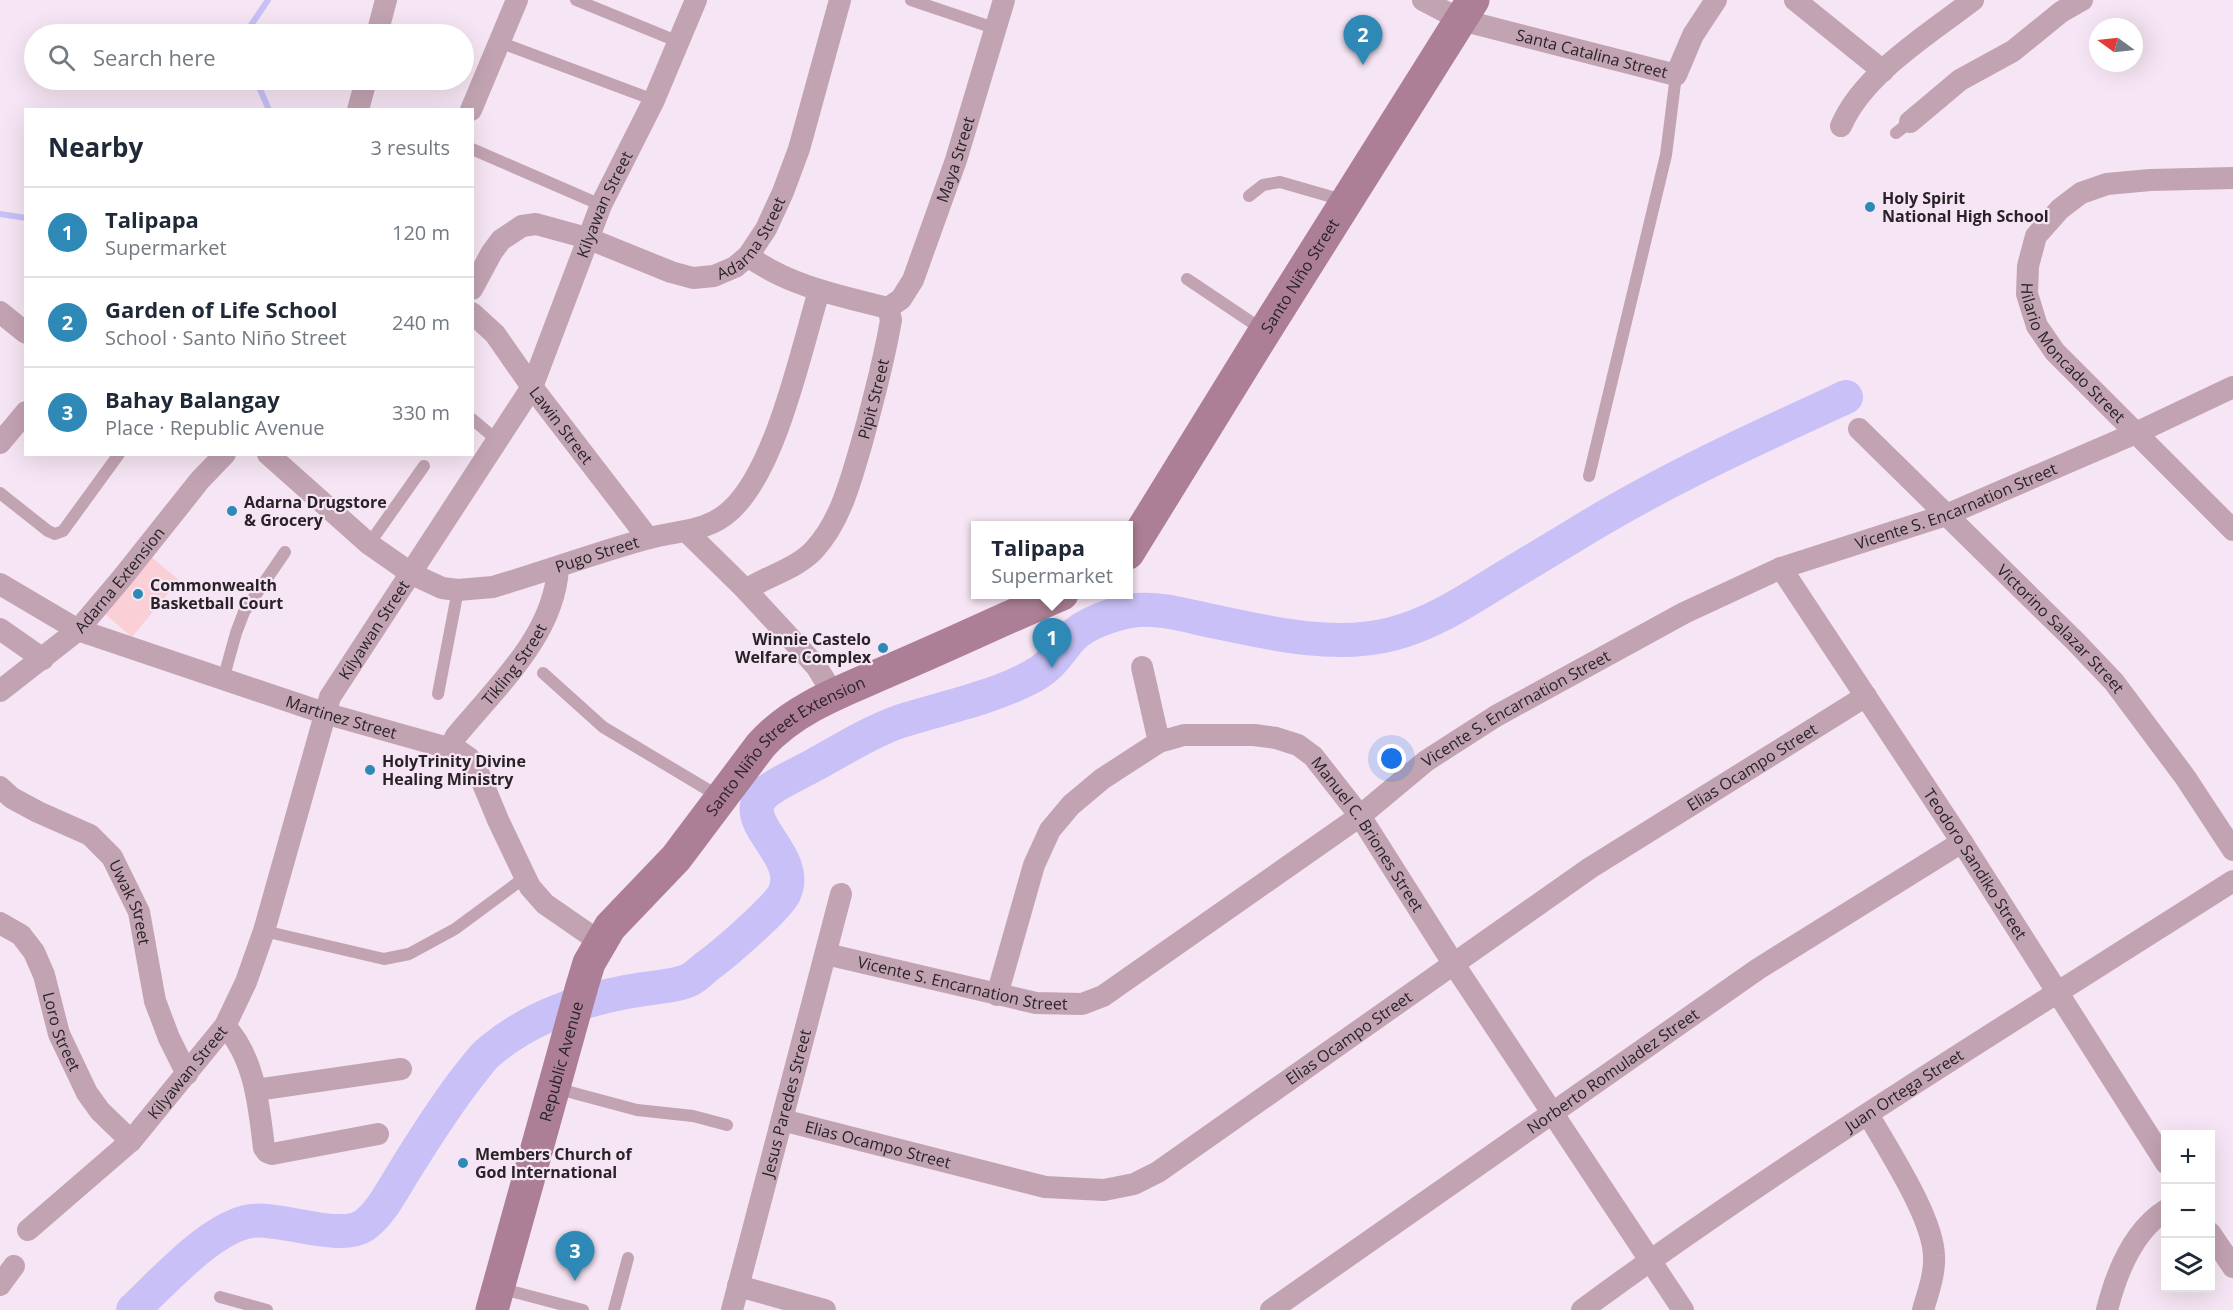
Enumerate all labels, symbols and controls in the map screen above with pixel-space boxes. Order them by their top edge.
pin: 2 [1344,16,1382,65]
north arrow [2089,18,2143,72]
search box [24,24,474,90]
street label: Santa Catalina Street [1514,24,1670,83]
icon: search [45,41,78,74]
text: Search here [93,42,216,72]
street label: Maya Street [931,114,979,205]
text: Nearby [48,129,143,165]
text: 3 results [370,134,450,161]
street label: Kilyawan Street [571,147,638,261]
place label: Holy Spirit National High School [1882,187,2049,227]
street label: Adarna Street [713,193,790,285]
marker: Holy Spirit National High School [1863,200,1877,214]
text: Talipapa [105,204,199,234]
street label: Santo Niño Street [1255,214,1344,337]
text: 1 [62,219,73,246]
text: 120 m [392,219,450,246]
text: Supermarket [105,234,227,261]
street label: Hilario Moncado Street [2016,282,2130,427]
text: Garden of Life School [105,294,337,324]
text: 2 [62,309,73,336]
text: 240 m [392,309,450,336]
text: School · Santo Niño Street [105,324,347,351]
street label: Pipit Street [852,356,894,442]
street label: Lawin Street [525,382,598,469]
text: Bahay Balangay [105,384,280,414]
text: 3 [62,399,73,426]
text: 330 m [392,399,450,426]
text: Place · Republic Avenue [105,414,324,441]
street label: Vicente S. Encarnation Street [1852,457,2061,555]
place label: Adarna Drugstore & Grocery [244,491,387,531]
marker: Adarna Drugstore & Grocery [225,504,239,518]
popup [971,521,1133,599]
street label: Adarna Extension [69,522,169,638]
street label: Pugo Street [552,531,642,578]
text: Talipapa [991,532,1085,562]
street label: Victorino Salazar Street [1992,559,2130,698]
text: Supermarket [991,562,1113,589]
place label: Commonwealth Basketball Court [150,574,283,614]
street label: Kilyawan Street [333,575,415,684]
marker: Commonwealth Basketball Court [131,587,145,601]
pin: 1 [1032,618,1072,668]
street label: Tikling Street [477,619,552,710]
place label: Winnie Castelo Welfare Complex [735,628,872,668]
marker: Winnie Castelo Welfare Complex [876,641,890,655]
street label: Vicente S. Encarnation Street [1417,645,1614,772]
street label: Santo Niño Street Extension [700,671,869,820]
street label: Martinez Street [283,690,400,744]
street label: Elias Ocampo Street [1683,718,1822,816]
your location [1377,744,1406,773]
place label: HolyTrinity Divine Healing Ministry [382,750,526,790]
street label: Manuel C. Briones Street [1306,752,1429,916]
marker: HolyTrinity Divine Healing Ministry [363,763,377,777]
street label: Teodoro Sandiko Street [1919,784,2032,944]
street label: Uwak Street [104,856,156,947]
street label: Vicente S. Encarnation Street [855,951,1068,1015]
street label: Elias Ocampo Street [1281,986,1416,1090]
street label: Loro Street [38,990,86,1075]
street label: Republic Avenue [534,999,588,1124]
street label: Norberto Romuladez Street [1522,1003,1703,1139]
street label: Kilyawan Street [142,1021,232,1124]
street label: Jesus Paredes Street [756,1026,816,1181]
street label: Juan Ortega Street [1839,1044,1968,1138]
street label: Elias Ocampo Street [803,1115,954,1174]
map controls [2161,1130,2215,1292]
button: + [2161,1130,2215,1184]
place label: Members Church of God International [475,1143,633,1183]
marker: Members Church of God International [456,1156,470,1170]
button: − [2161,1184,2215,1238]
pin: 3 [556,1232,594,1281]
button: layers [2161,1238,2215,1292]

